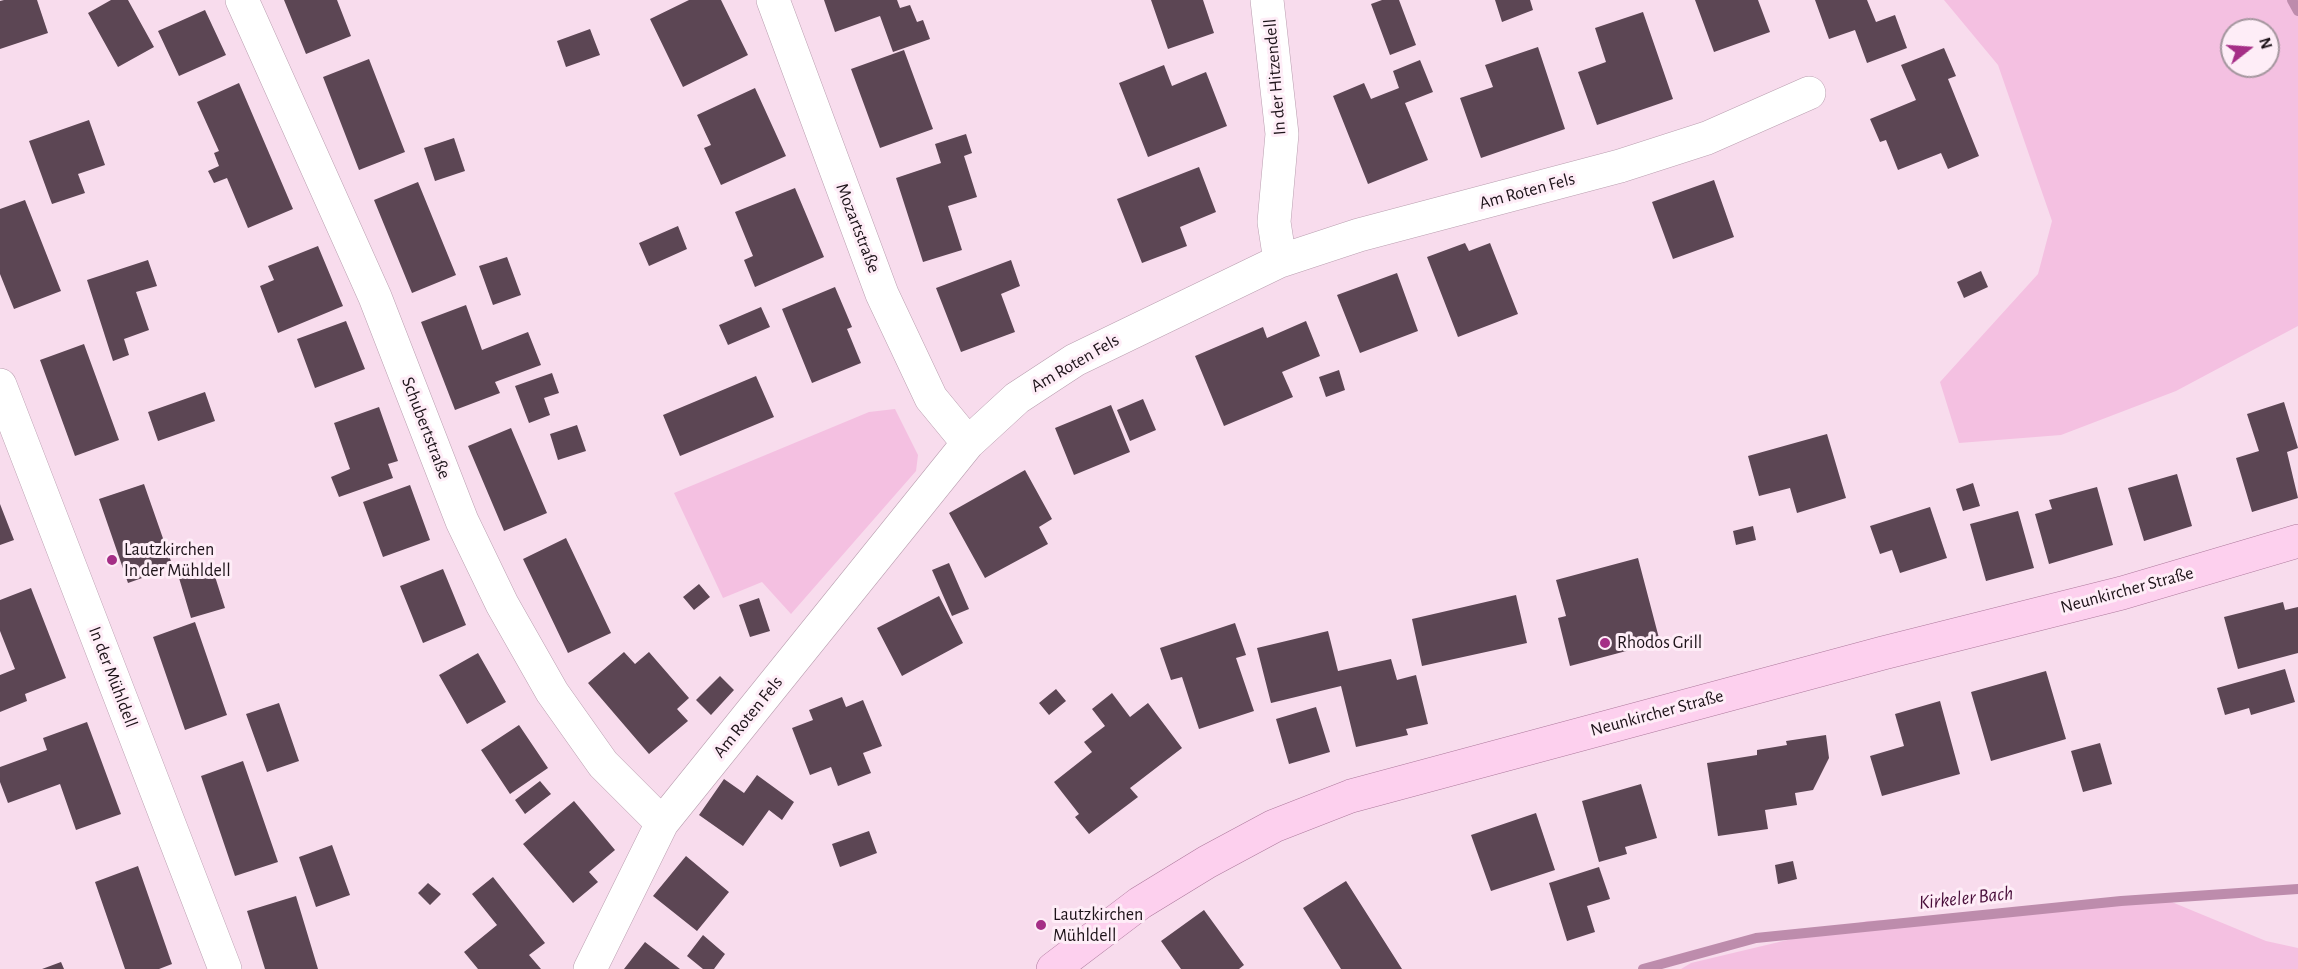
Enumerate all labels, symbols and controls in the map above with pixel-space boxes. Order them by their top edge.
street label: In der Hitzendell [1259,18,1291,136]
north arrow [2220,18,2280,78]
text: N [2256,36,2275,51]
street label: Am Roten Fels [1477,168,1577,214]
street label: Mozartstraße [831,180,885,276]
street label: Am Roten Fels [1027,329,1123,397]
street label: Schubertstraße [397,374,455,482]
place label: Lautzkirchen In der Mühldell [124,539,231,582]
marker: Lautzkirchen In der Mühldell [105,553,119,567]
street label: Neunkircher Straße [2058,562,2196,618]
street label: In der Mühldell [84,623,142,731]
place label: Rhodos Grill [1617,632,1702,654]
marker: Rhodos Grill [1598,636,1612,650]
street label: Am Roten Fels [709,672,787,762]
street label: Neunkircher Straße [1588,685,1726,741]
water label: Kirkeler Bach [1918,881,2014,915]
place label: Lautzkirchen Mühldell [1053,904,1143,946]
marker: Lautzkirchen Mühldell [1034,918,1048,932]

